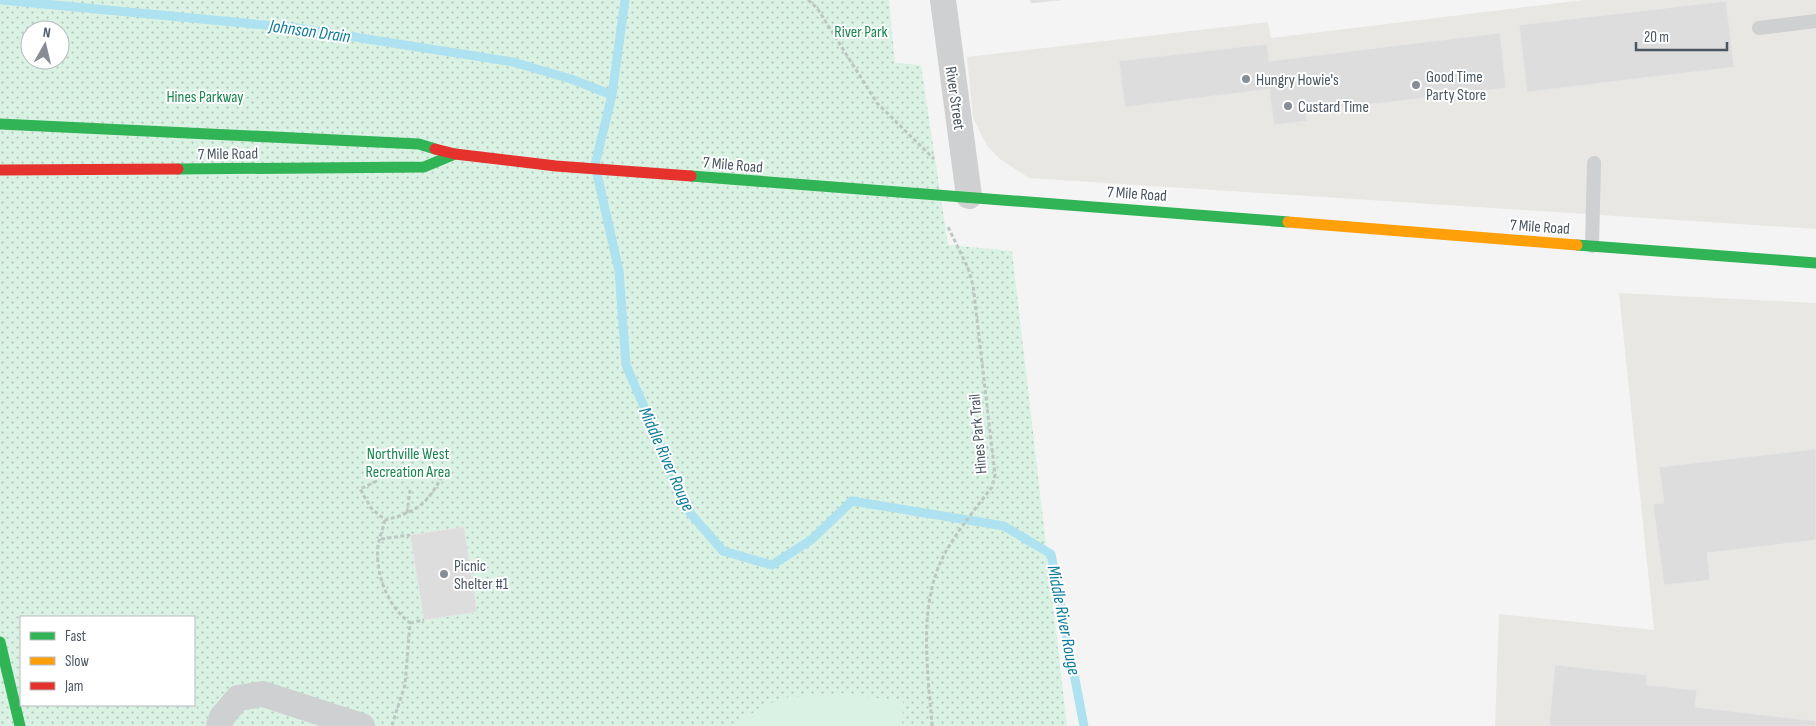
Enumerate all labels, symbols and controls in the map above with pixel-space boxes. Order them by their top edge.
water label: Johnson Drain [267,15,352,48]
north arrow [20,20,70,70]
scale bar [1636,20,1727,52]
park label: River Park [834,23,888,42]
text: N [42,24,52,42]
text: 20 m [1644,28,1669,47]
street label: River Street [941,65,968,131]
place label: Good Time Party Store [1426,68,1486,105]
place label: Hungry Howie's [1256,71,1339,90]
marker: Hungry Howie's [1240,73,1252,85]
marker: Good Time Party Store [1410,79,1422,91]
park label: Hines Parkway [166,88,244,107]
place label: Custard Time [1298,98,1369,117]
marker: Custard Time [1282,100,1294,112]
street label: 7 Mile Road [198,144,258,165]
street label: 7 Mile Road [702,153,764,178]
street label: 7 Mile Road [1106,183,1168,206]
street label: 7 Mile Road [1509,216,1571,239]
street label: Hines Park Trail [966,393,991,475]
water label: Middle River Rouge [634,404,699,514]
park label: Northville West Recreation Area [366,445,450,482]
place label: Picnic Shelter #1 [454,557,509,594]
water label: Middle River Rouge [1043,563,1084,677]
marker: Picnic Shelter #1 [438,568,450,580]
legend [20,616,195,706]
text: Fast [65,627,87,646]
text: Slow [65,652,89,671]
text: Jam [64,677,83,696]

